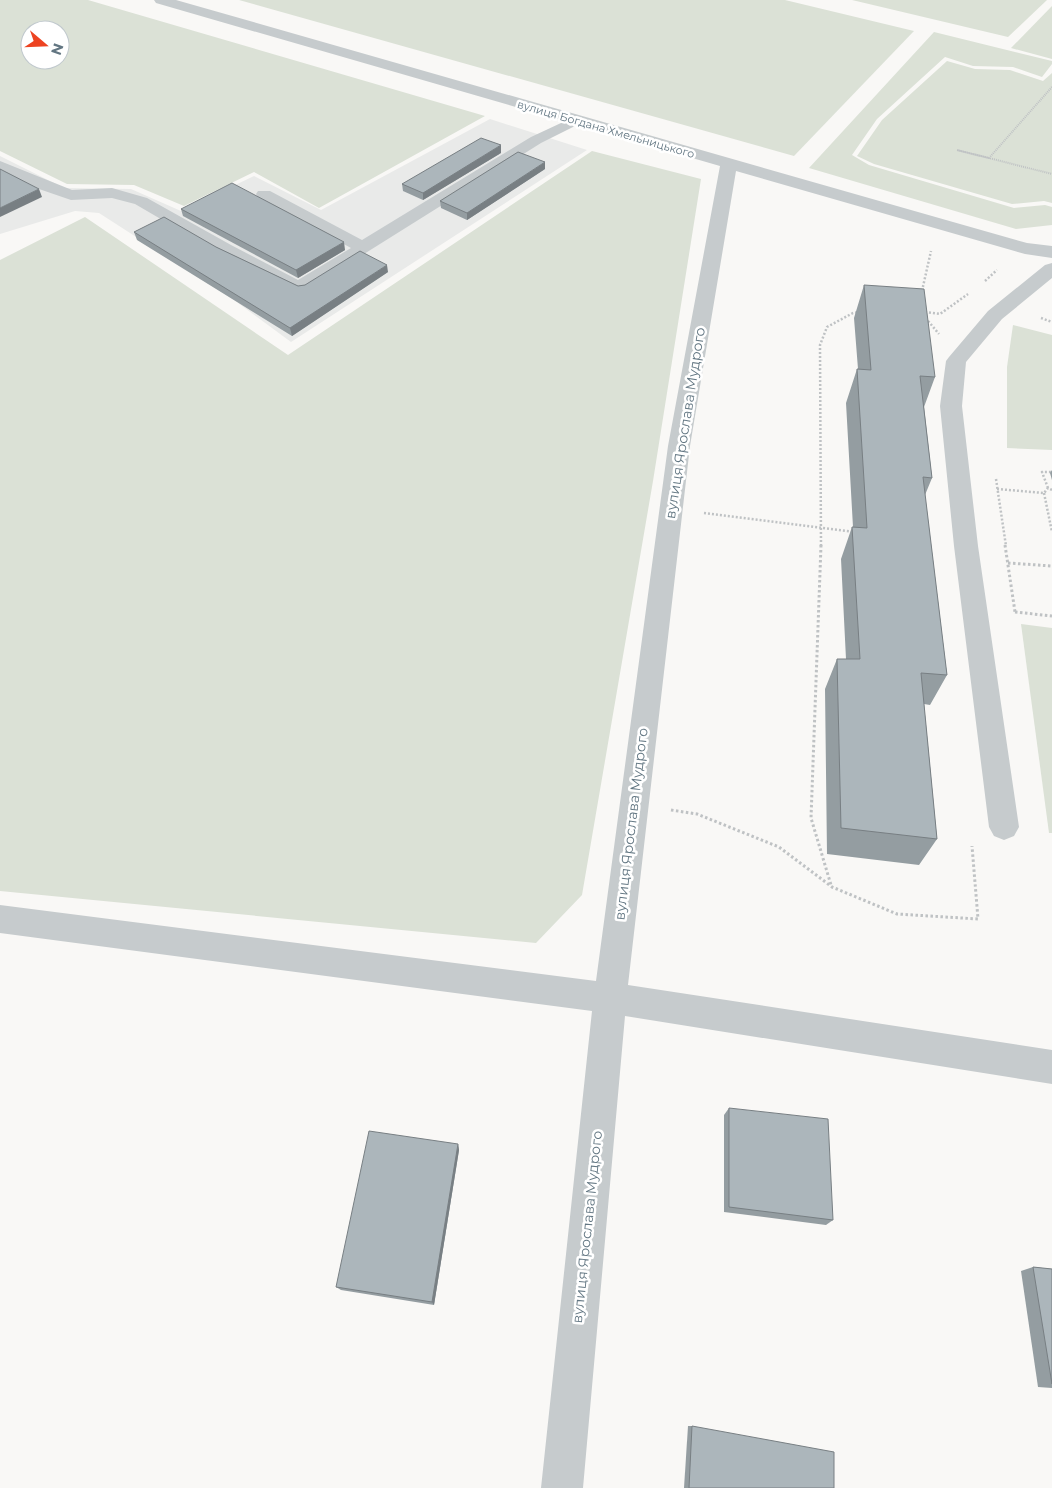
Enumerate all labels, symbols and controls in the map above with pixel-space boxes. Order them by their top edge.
north arrow [20,20,70,70]
text: N [47,41,68,58]
street label: вулиця Богдана Хмельницького [516,97,696,161]
street label: вулиця Ярослава Мудрого [661,326,709,520]
street label: вулиця Ярослава Мудрого [610,727,652,921]
street label: вулиця Ярослава Мудрого [568,1130,606,1324]

